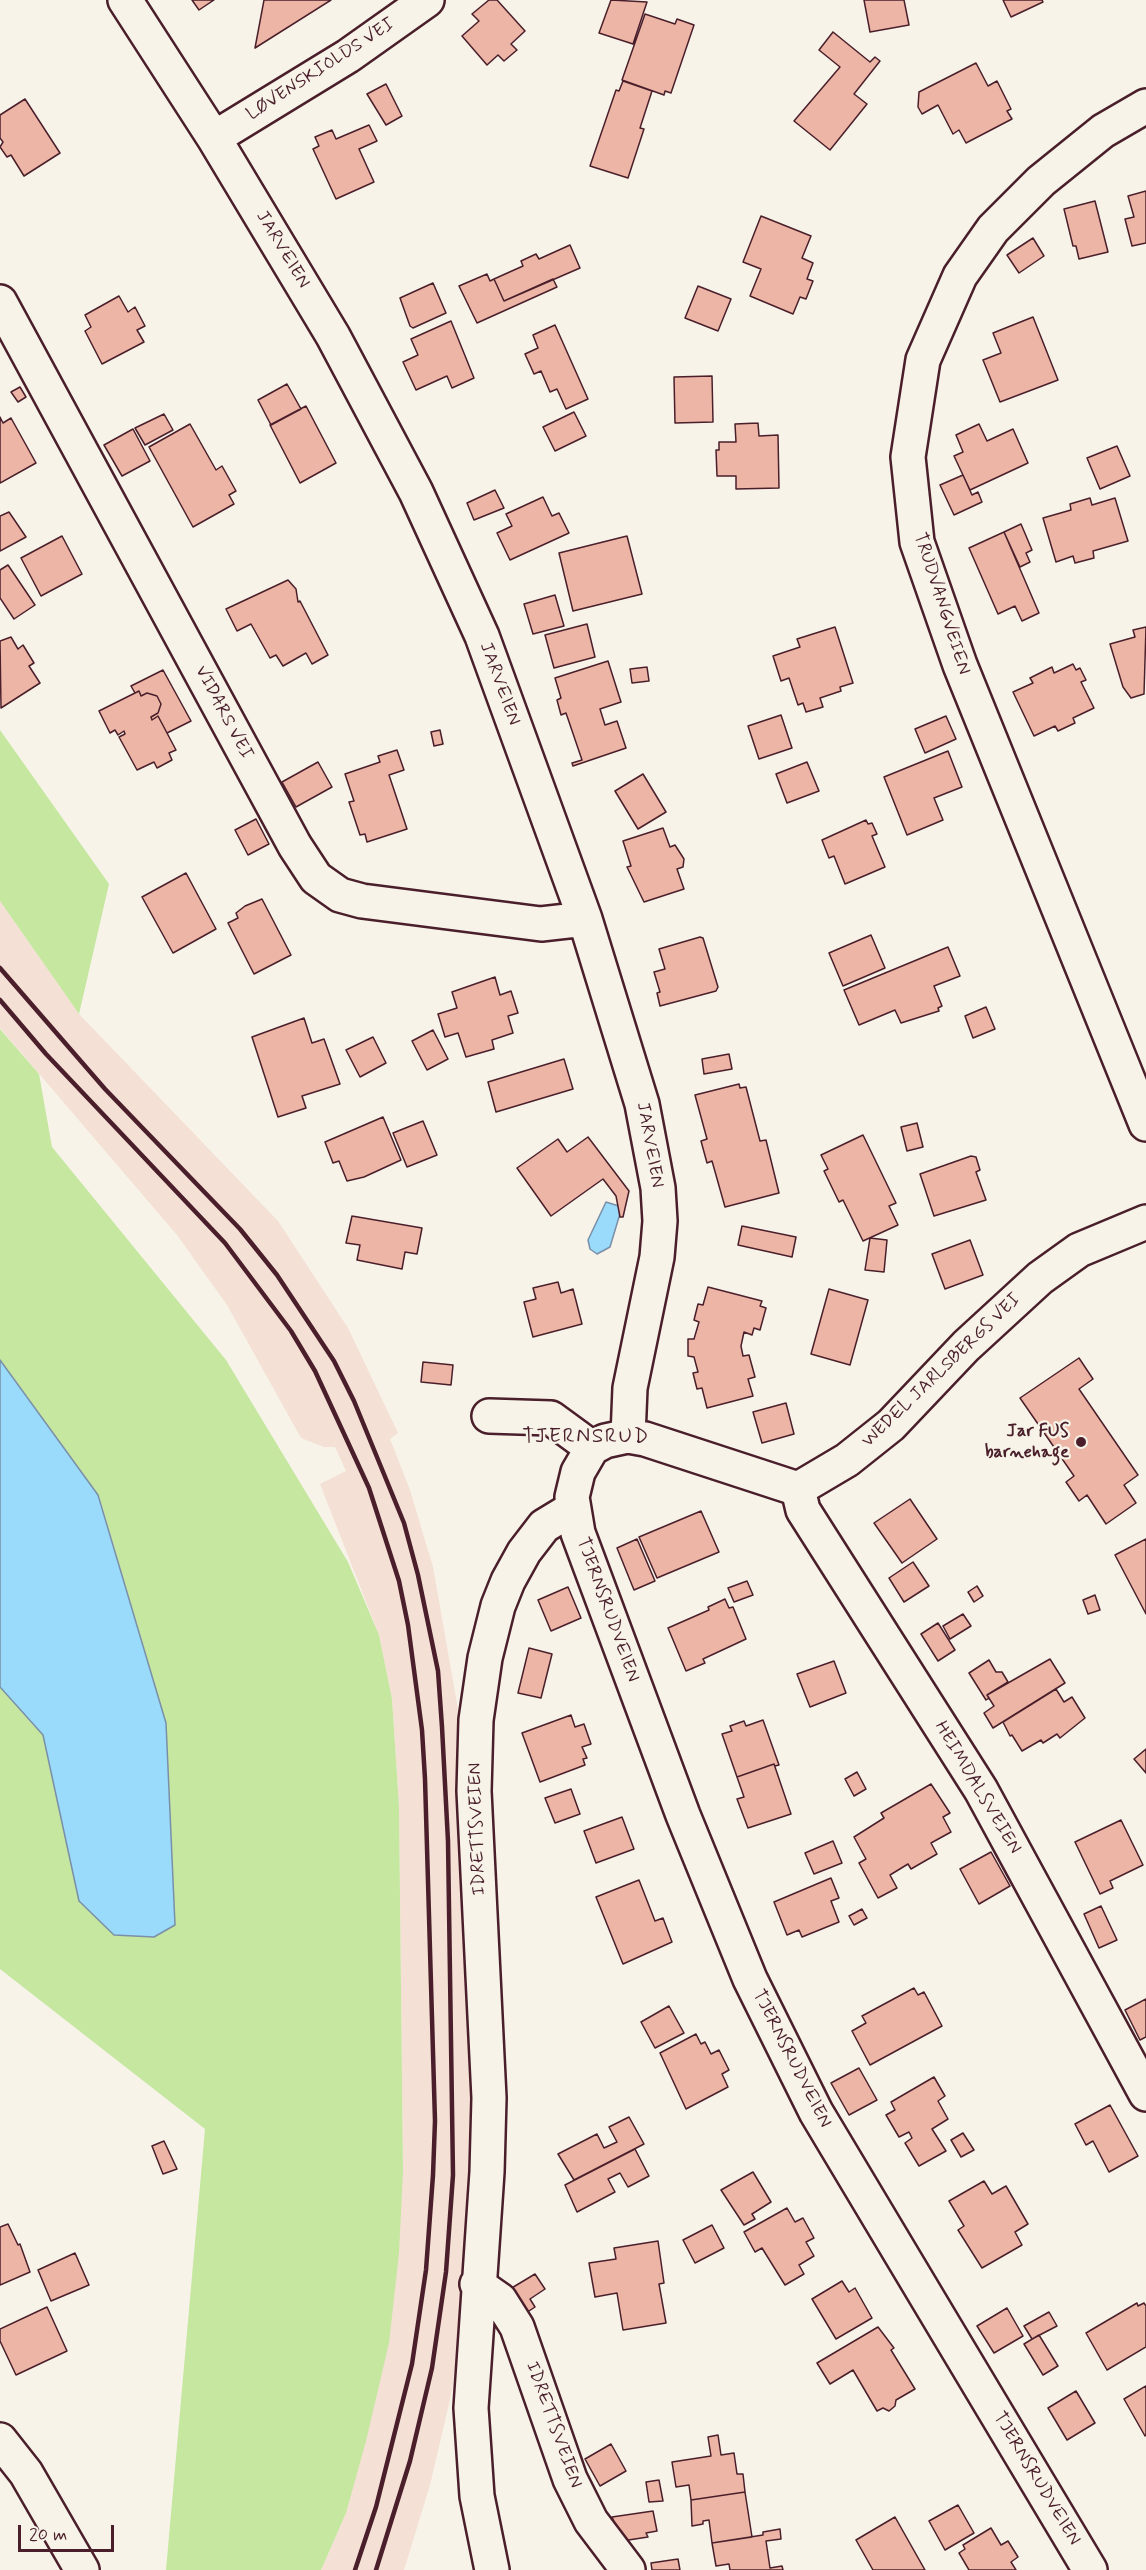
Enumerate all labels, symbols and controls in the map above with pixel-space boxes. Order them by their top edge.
street label: LØVENSKIOLDS VEI [243,14,399,126]
street label: JARVEIEN [250,207,314,293]
street label: TRUDVANGVEIEN [908,530,974,678]
street label: JARVEIEN [474,640,524,728]
street label: VIDARS VEI [189,662,257,764]
street label: JARVEIEN [631,1100,667,1190]
street label: WEDEL JARLSBERGS VEI [858,1289,1026,1453]
place label: Jar FUS barnehage [985,1421,1069,1464]
district label: TJERNSRUD [521,1425,651,1451]
marker: Jar FUS barnehage [1074,1435,1088,1449]
street label: TJERNSRUDVEIEN [571,1535,643,1685]
street label: HEIMDALSVEIEN [929,1718,1025,1858]
street label: IDRETTSVEIEN [465,1762,491,1896]
street label: TJERNSRUDVEIEN [747,1986,835,2132]
street label: IDRETTSVEIEN [520,2359,586,2491]
street label: TJERNSRUDVEIEN [988,2408,1084,2550]
scale bar [21,2513,117,2551]
text: 20 m [29,2523,67,2547]

